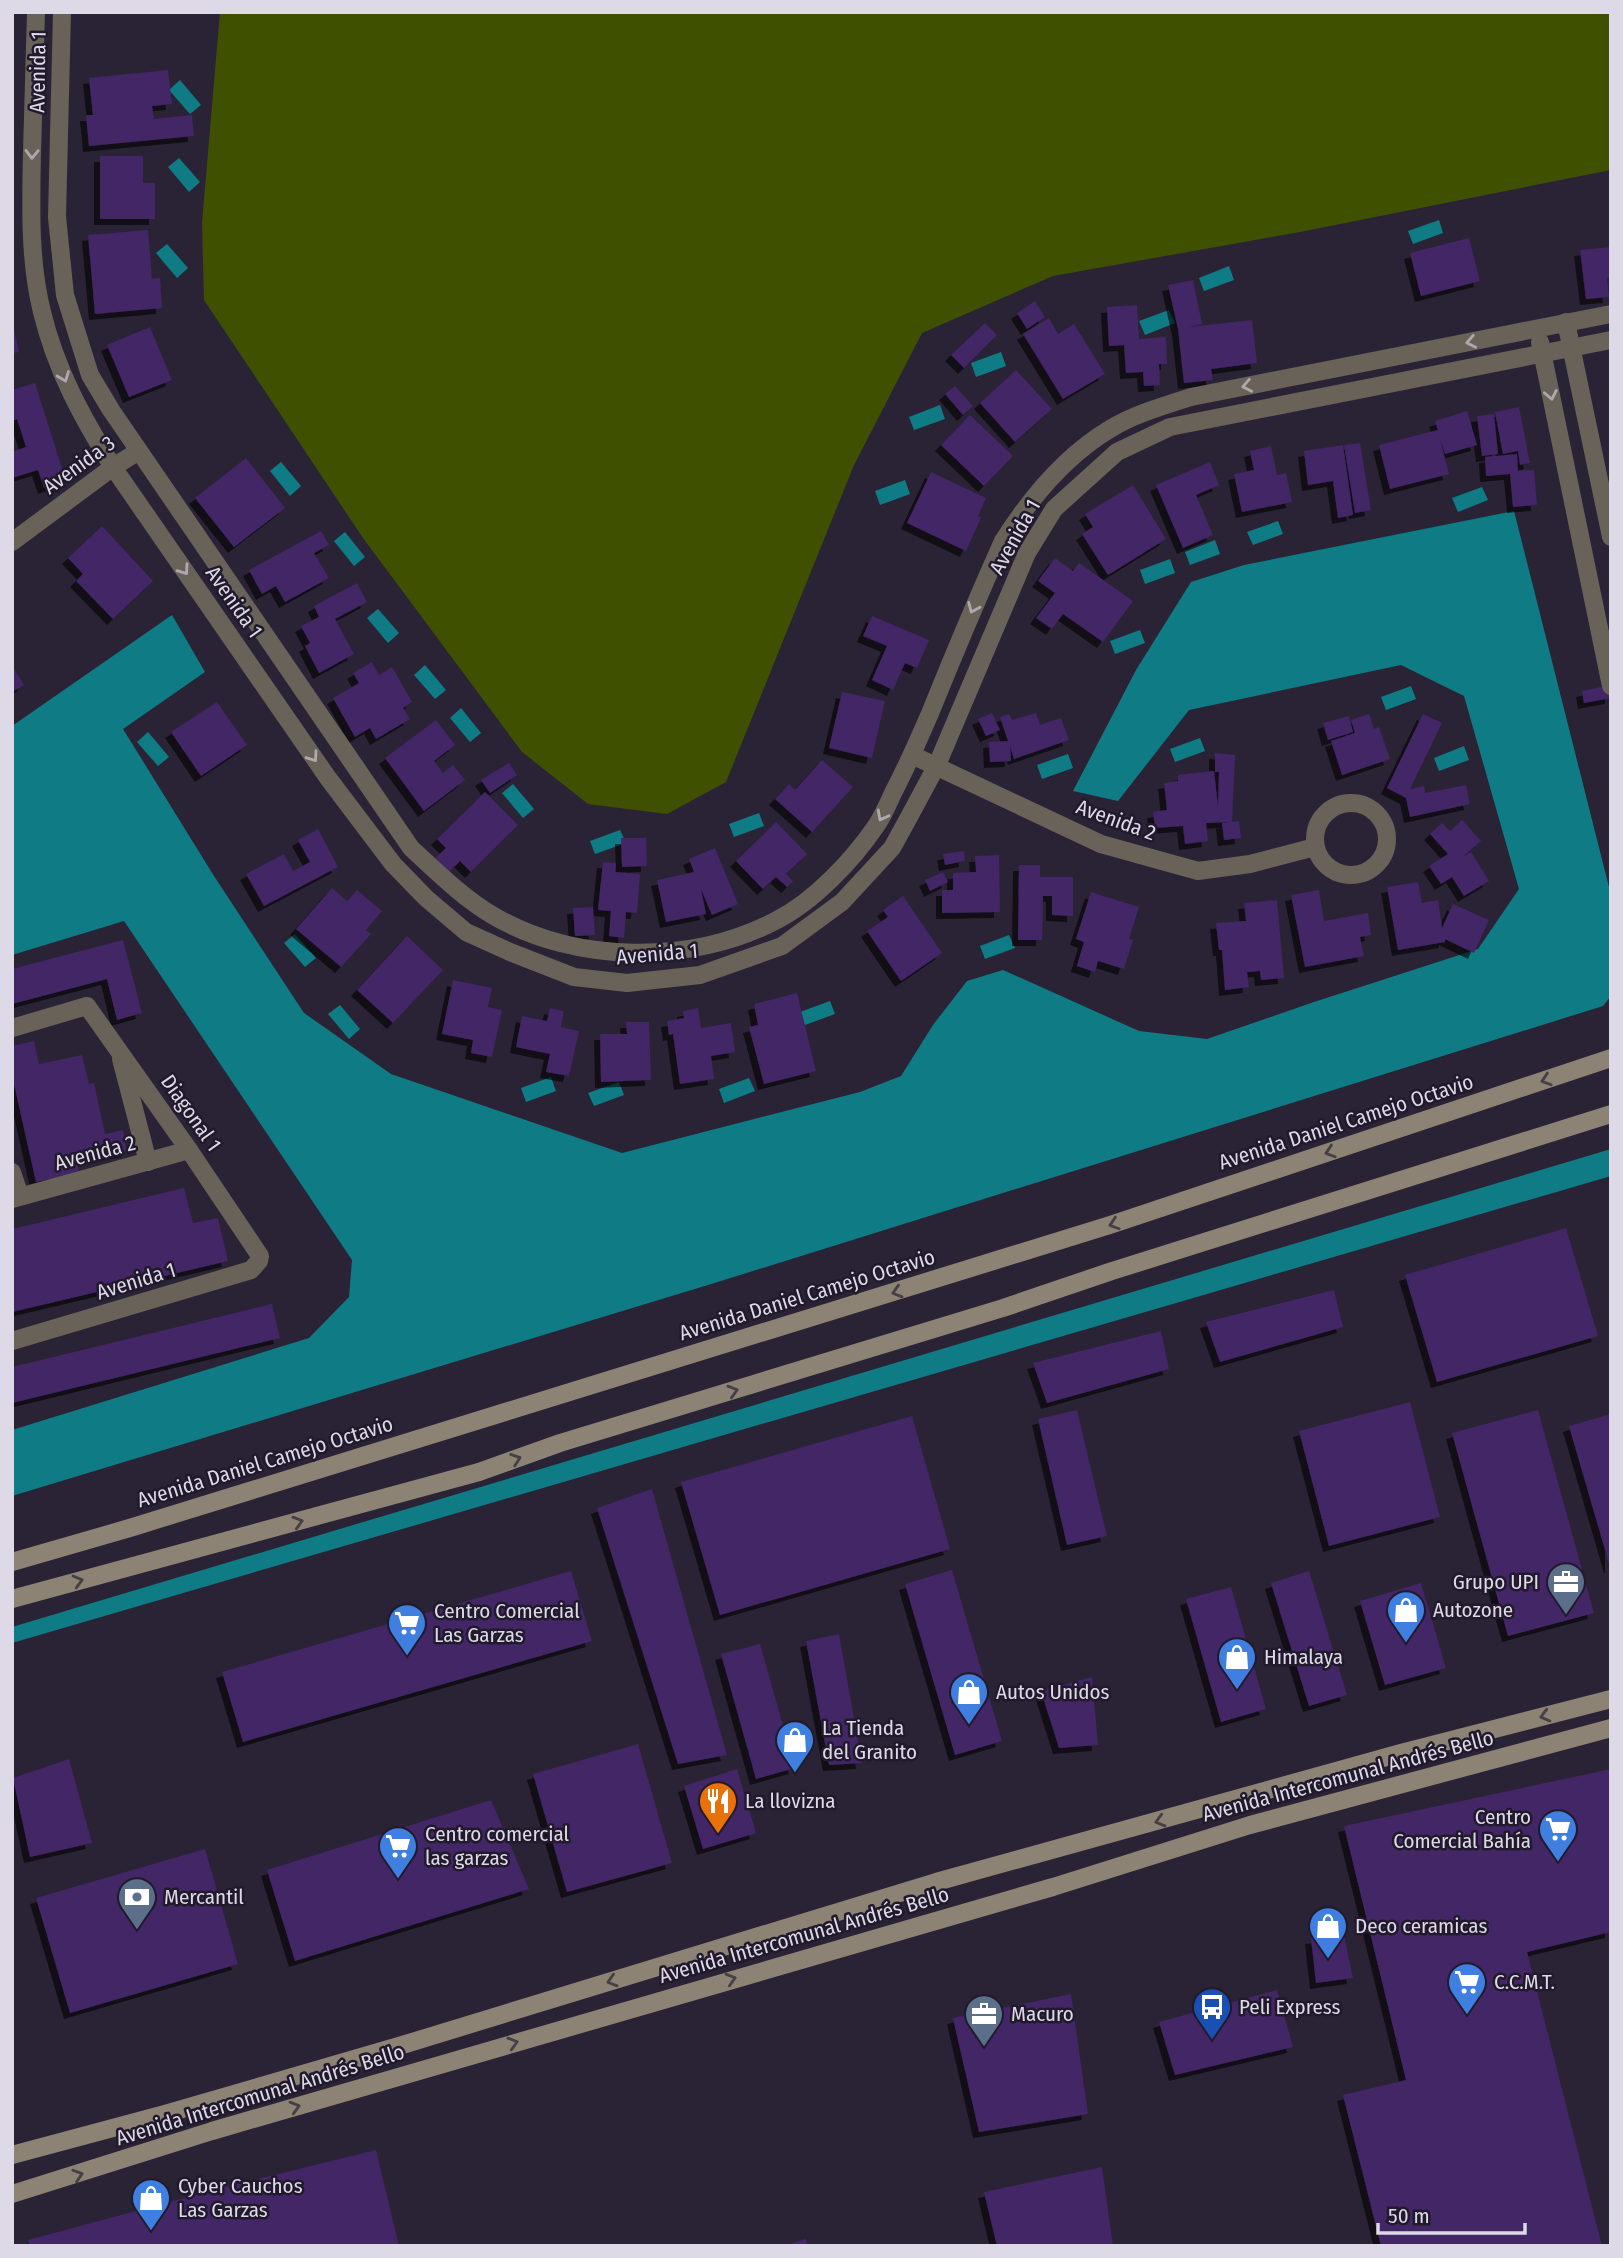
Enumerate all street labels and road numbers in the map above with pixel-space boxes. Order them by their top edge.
street label: Avenida 1 [24,31,52,113]
street label: Avenida 3 [38,430,120,500]
street label: Avenida 1 [984,495,1046,579]
street label: Avenida 1 [200,561,268,643]
street label: Avenida 2 [1073,794,1159,846]
street label: Avenida 1 [615,937,699,971]
street label: Avenida Daniel Camejo Octavio [1215,1069,1477,1175]
street label: Diagonal 1 [155,1070,227,1156]
street label: Avenida 2 [52,1130,138,1176]
street label: Avenida Daniel Camejo Octavio [676,1244,938,1346]
street label: Avenida 1 [93,1257,179,1305]
street label: Avenida Daniel Camejo Octavio [134,1411,396,1513]
street label: Avenida Intercomunal Andrés Bello [1200,1725,1496,1827]
street label: Avenida Intercomunal Andrés Bello [656,1881,952,1989]
street label: Avenida Intercomunal Andrés Bello [113,2039,407,2151]

